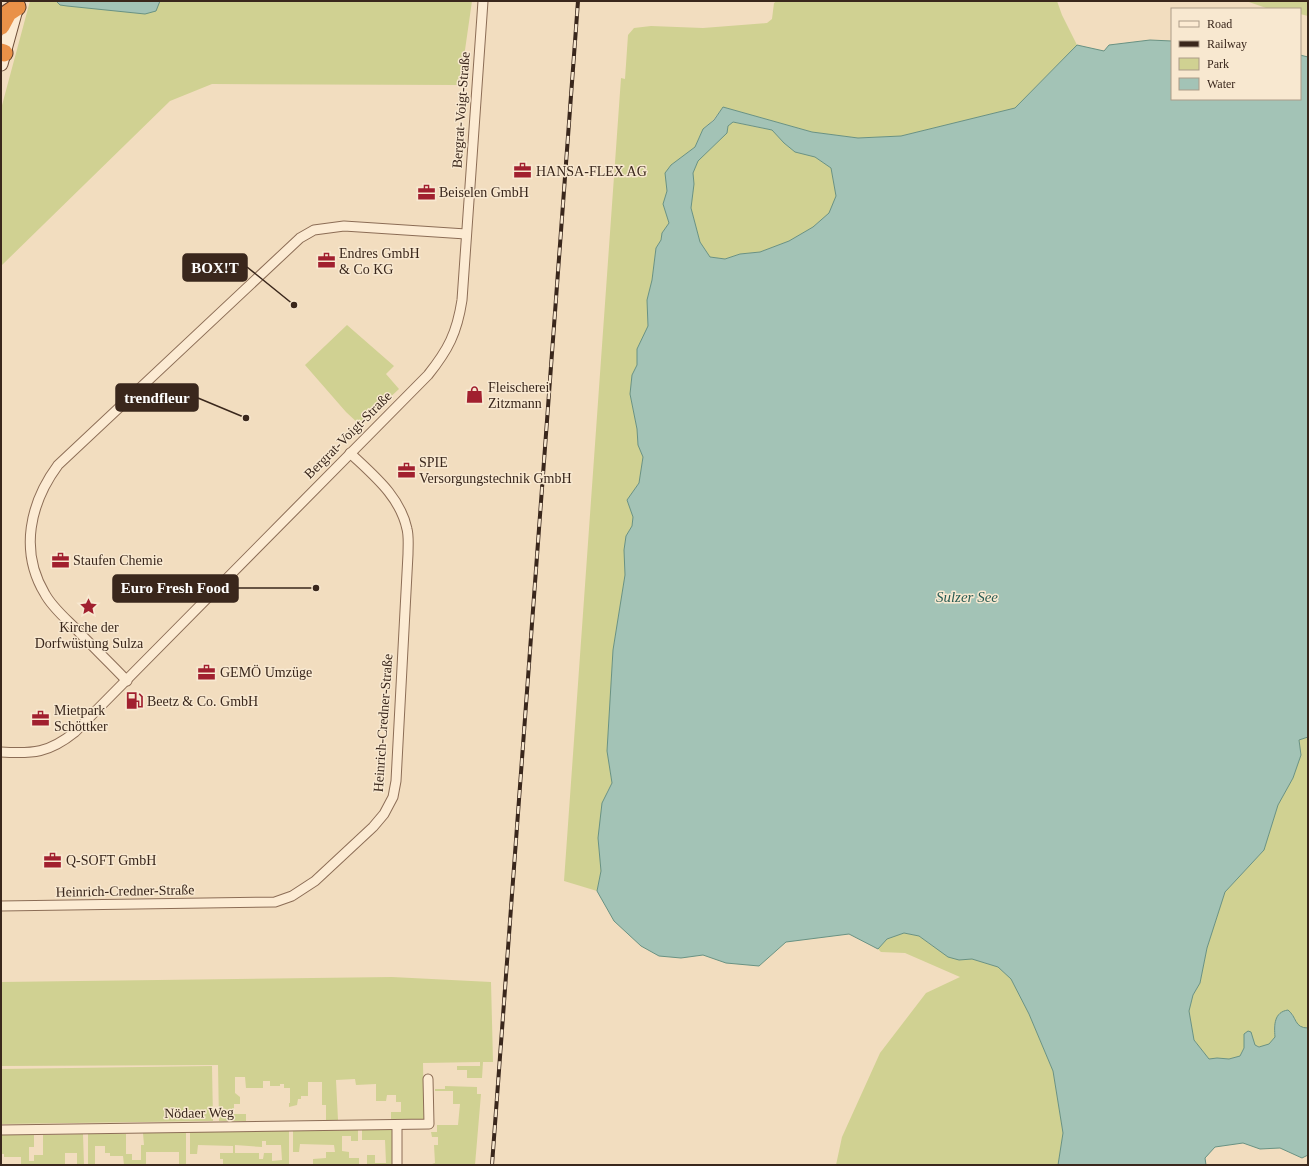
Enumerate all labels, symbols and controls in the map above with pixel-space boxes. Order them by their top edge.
legend [1171,8,1301,100]
text: Road [1207,17,1232,31]
text: Railway [1207,37,1247,51]
street label: Bergrat-Voigt-Straße [449,51,473,169]
text: Park [1207,57,1229,71]
text: Water [1207,77,1235,91]
office icon: HANSA-FLEX AG [513,161,533,181]
place label: HANSA-FLEX AG [536,164,647,179]
office icon: Beiselen GmbH [416,182,436,202]
place label: Beiselen GmbH [439,185,529,200]
place label: Endres GmbH & Co KG [339,246,420,277]
office icon: Endres GmbH & Co KG [316,251,336,271]
callout: BOX!T [183,254,247,281]
text: BOX!T [191,260,239,276]
place label: Fleischerei Zitzmann [488,380,550,411]
callout: trendfleur [116,384,198,411]
shop icon: Fleischerei Zitzmann [465,385,485,405]
street label: Bergrat-Voigt-Straße [301,388,395,482]
text: trendfleur [124,390,190,406]
place label: SPIE Versorgungstechnik GmbH [419,455,572,486]
office icon: SPIE Versorgungstechnik GmbH [396,460,416,480]
office icon: Staufen Chemie [50,550,70,570]
place label: Staufen Chemie [73,553,163,568]
callout: Euro Fresh Food [113,575,238,602]
text: Euro Fresh Food [121,580,230,596]
water label: Sulzer See [936,589,998,605]
place icon: Kirche der Dorfwüstung Sulza [79,597,99,617]
place label: Kirche der Dorfwüstung Sulza [35,620,144,651]
street label: Heinrich-Credner-Straße [371,653,395,793]
office icon: GEMÖ Umzüge [197,662,217,682]
place label: GEMÖ Umzüge [220,664,312,680]
fuel station icon: Beetz & Co. GmbH [124,691,144,711]
place label: Beetz & Co. GmbH [147,694,258,709]
place label: Mietpark Schöttker [54,703,108,734]
office icon: Mietpark Schöttker [31,708,51,728]
office icon: Q-SOFT GmbH [43,850,63,870]
place label: Q-SOFT GmbH [66,853,156,868]
street label: Heinrich-Credner-Straße [55,882,195,900]
street label: Nödaer Weg [164,1105,234,1121]

